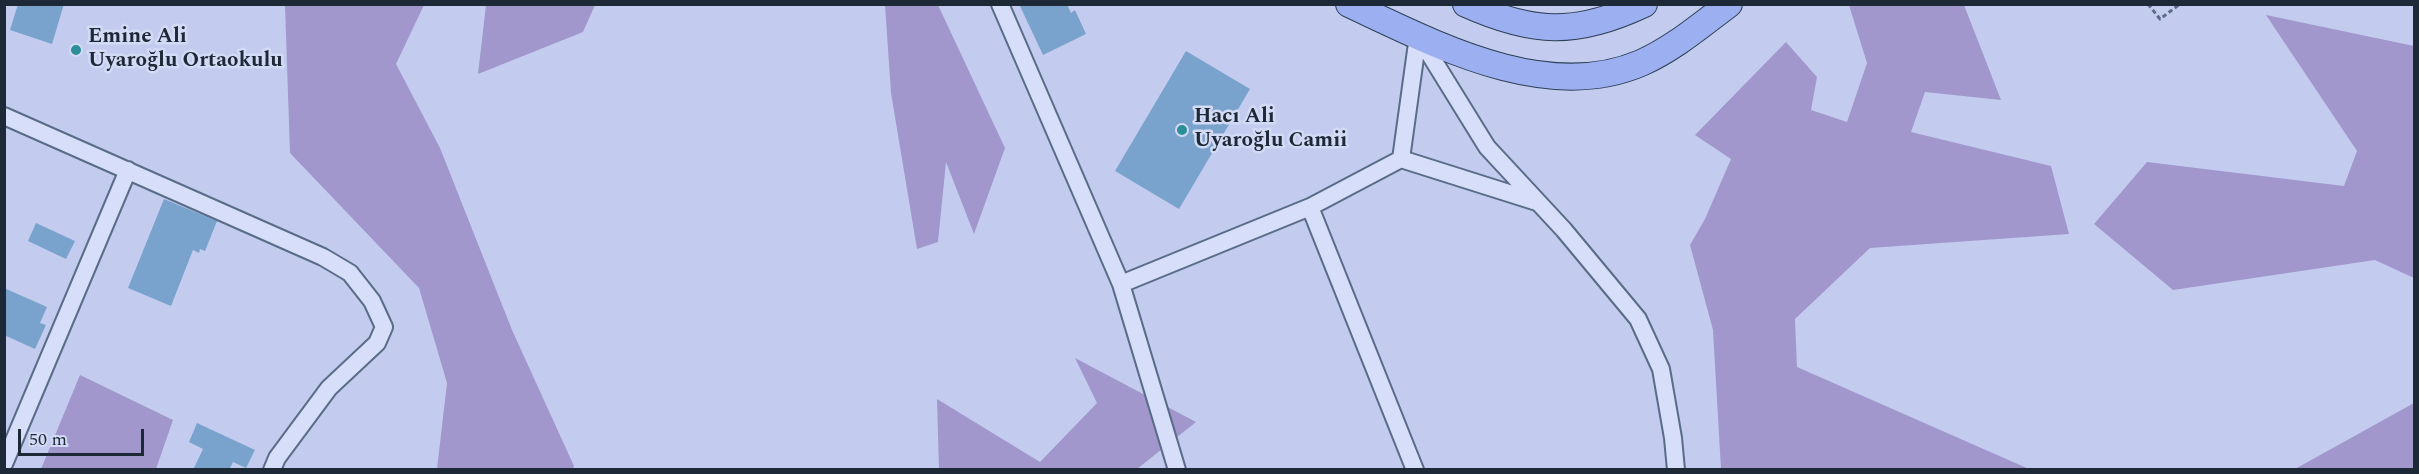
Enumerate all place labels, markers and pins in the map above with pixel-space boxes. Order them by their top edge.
place label: Emine Ali Uyaroğlu Ortaokulu [88,25,283,75]
marker: Emine Ali Uyaroğlu Ortaokulu [69,43,83,57]
place label: Hacı Ali Uyaroğlu Camii [1194,105,1347,155]
marker: Hacı Ali Uyaroğlu Camii [1175,123,1189,137]

